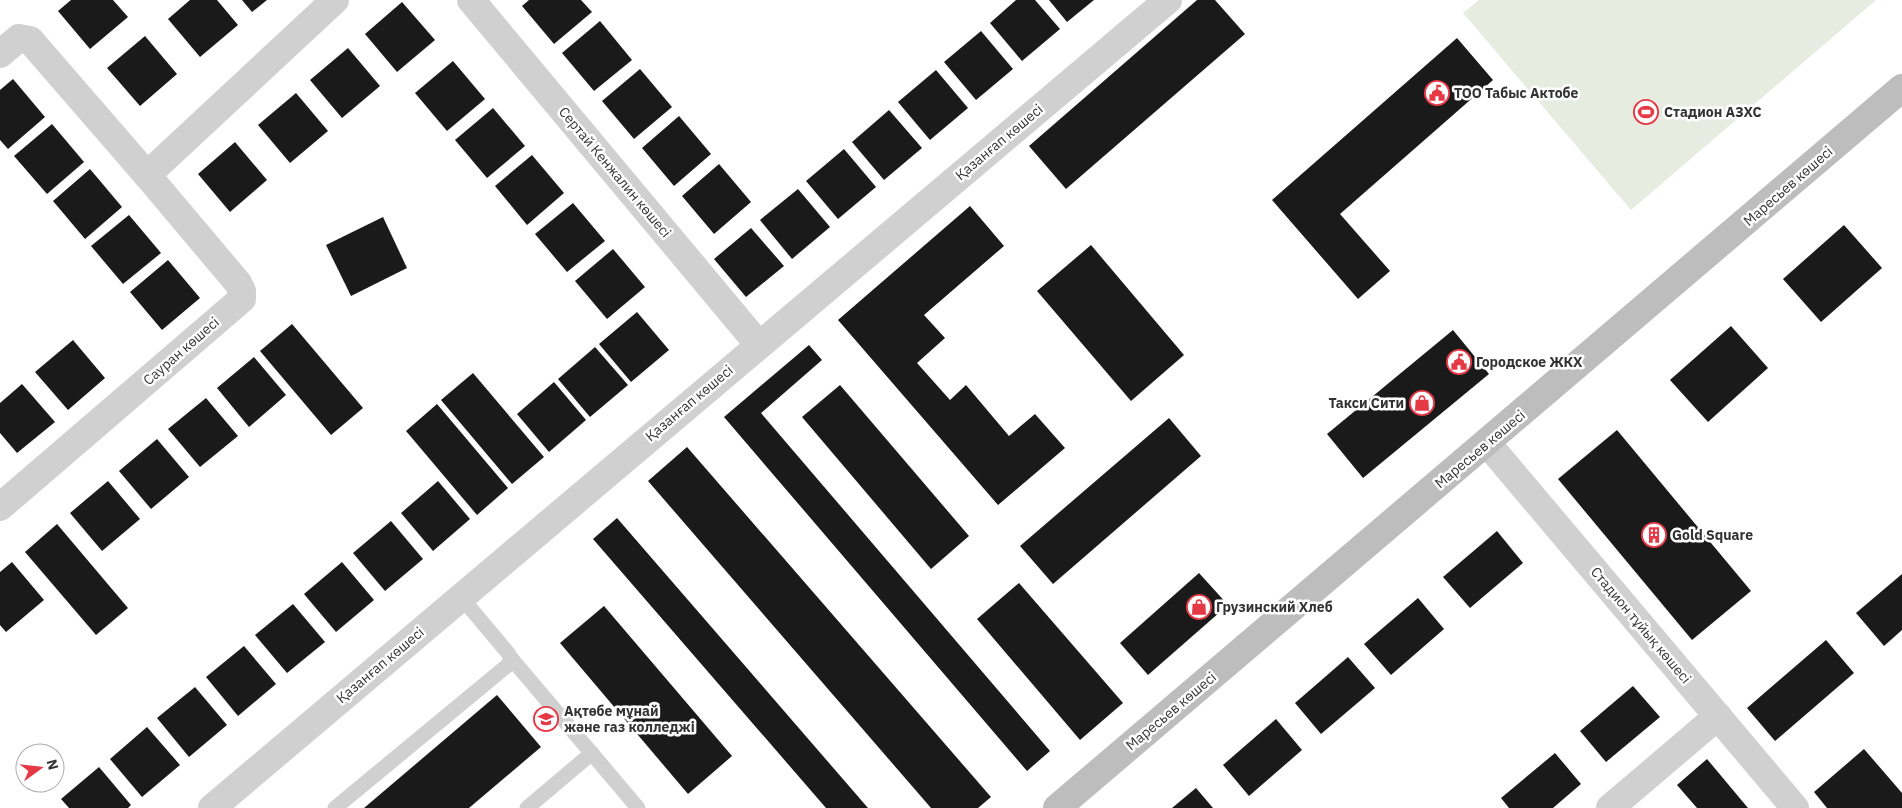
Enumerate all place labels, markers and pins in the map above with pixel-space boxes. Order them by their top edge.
public building icon: ТОО Табыс Актобе [1424,80,1450,106]
place label: ТОО Табыс Актобе [1454,84,1579,102]
sports icon: Стадион АЗХС [1633,99,1659,125]
place label: Стадион АЗХС [1664,103,1762,121]
public building icon: Городское ЖКХ [1446,349,1472,375]
place label: Городское ЖКХ [1476,353,1583,371]
shop icon: Такси Сити [1409,390,1435,416]
place label: Такси Сити [1328,394,1404,412]
building icon: Gold Square [1641,522,1667,548]
place label: Gold Square [1672,526,1753,544]
shop icon: Грузинский Хлеб [1186,594,1212,620]
place label: Грузинский Хлеб [1216,598,1333,616]
place label: Ақтөбе мұнай және газ колледжі [564,702,695,736]
school or university icon: Ақтөбе мұнай және газ колледжі [533,706,559,732]

